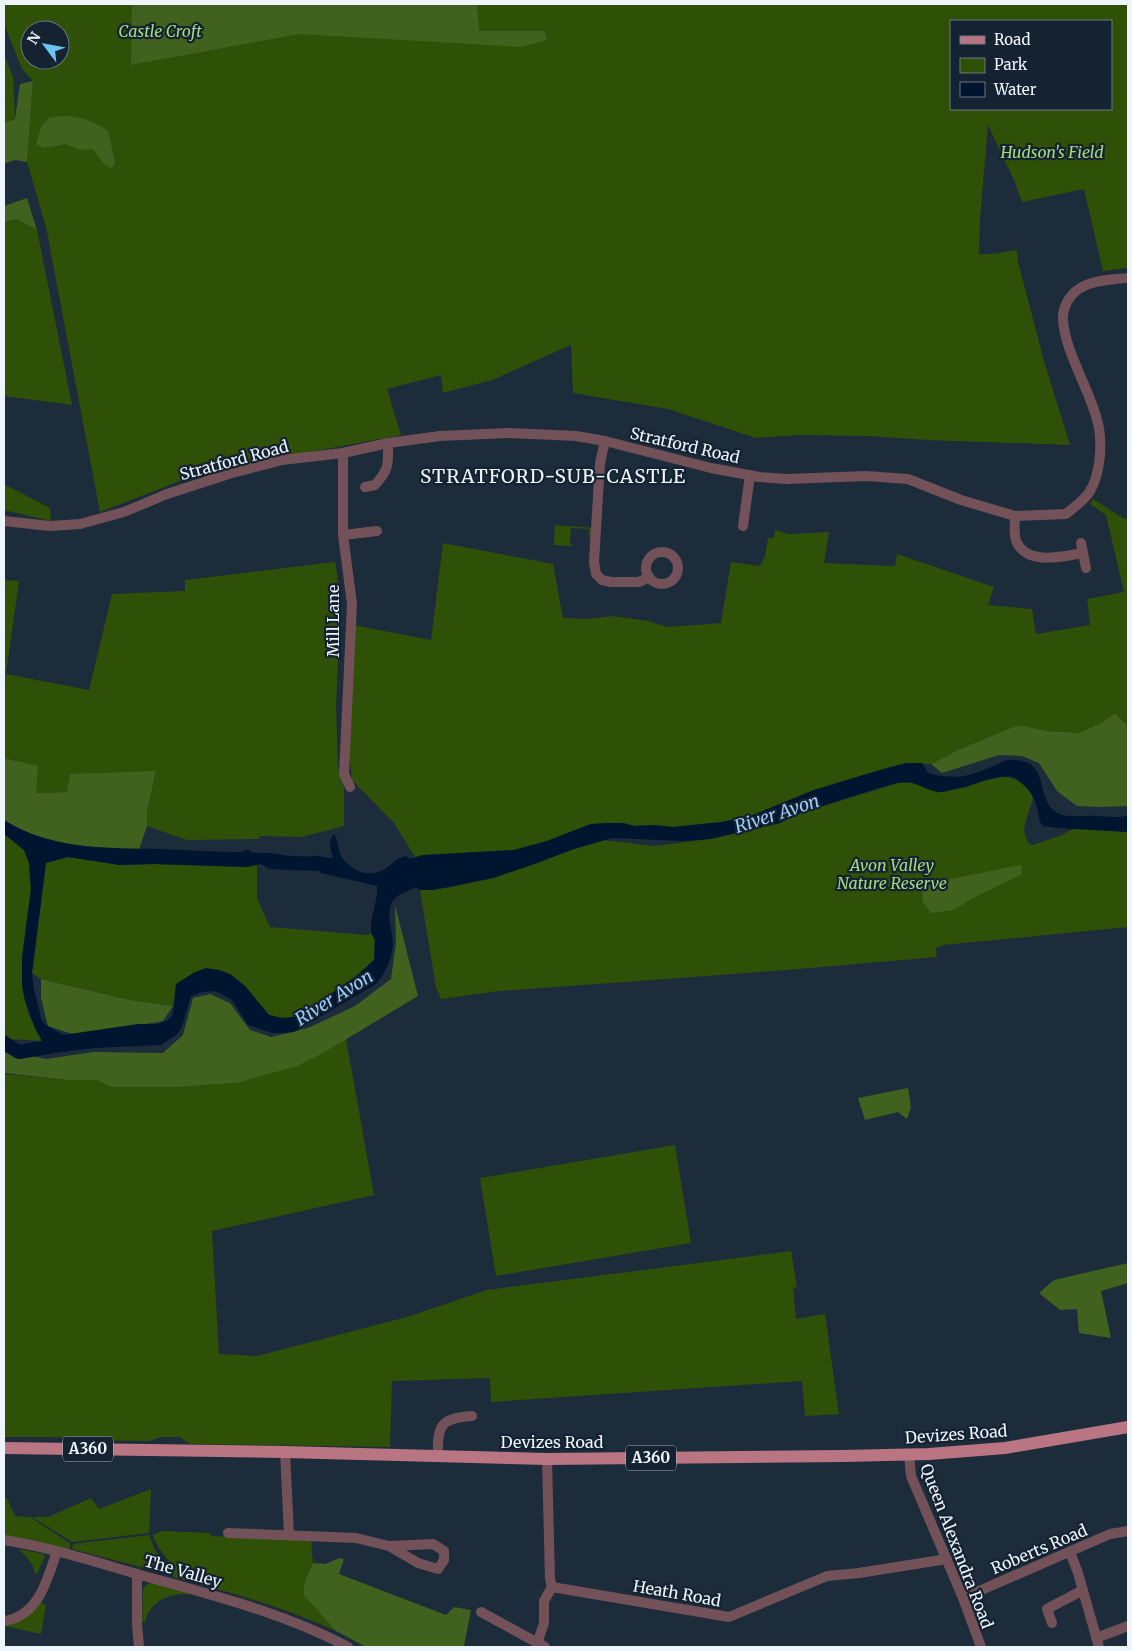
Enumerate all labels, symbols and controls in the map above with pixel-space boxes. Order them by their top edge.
north arrow [20,20,70,70]
legend [950,20,1112,110]
park label: Castle Croft [118,21,202,41]
text: N [23,29,45,48]
text: Road [994,30,1030,49]
text: Park [994,55,1028,74]
text: Water [993,80,1037,99]
park label: Hudson's Field [999,142,1104,162]
street label: Stratford Road [628,423,742,467]
street label: Stratford Road [177,436,291,484]
district label: STRATFORD-SUB-CASTLE [420,464,686,488]
street label: Mill Lane [323,585,343,657]
water label: River Avon [731,789,822,838]
park label: Avon Valley Nature Reserve [837,855,947,893]
water label: River Avon [290,965,377,1031]
street label: Devizes Road [904,1420,1008,1448]
street label: Devizes Road [501,1432,604,1452]
road number: A360 [63,1436,113,1462]
road number: A360 [626,1446,676,1470]
street label: Queen Alexandra Road [916,1461,998,1631]
street label: Roberts Road [988,1520,1091,1578]
street label: The Valley [142,1550,225,1592]
street label: Heath Road [632,1575,723,1611]

